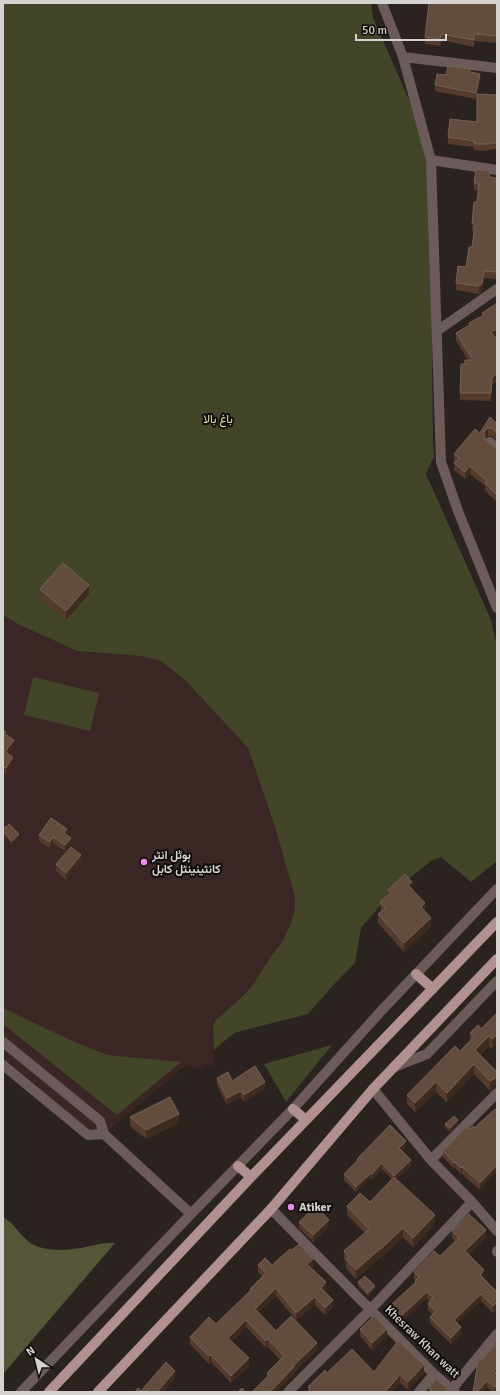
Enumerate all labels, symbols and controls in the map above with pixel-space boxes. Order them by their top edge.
scale bar [356,16,446,42]
text: 50 m [362,23,387,38]
park label: باغ بالا [203,412,233,428]
place label: ہوٹل انٹر کانٹینینٹل کابل [151,848,221,877]
marker: ہوٹل انٹر کانٹینینٹل کابل [139,857,149,867]
place label: Atiker [299,1200,332,1215]
marker: Atiker [286,1202,296,1212]
street label: Khesraw Khan watt [381,1302,463,1382]
north arrow [16,1339,56,1379]
text: N [24,1344,37,1359]

